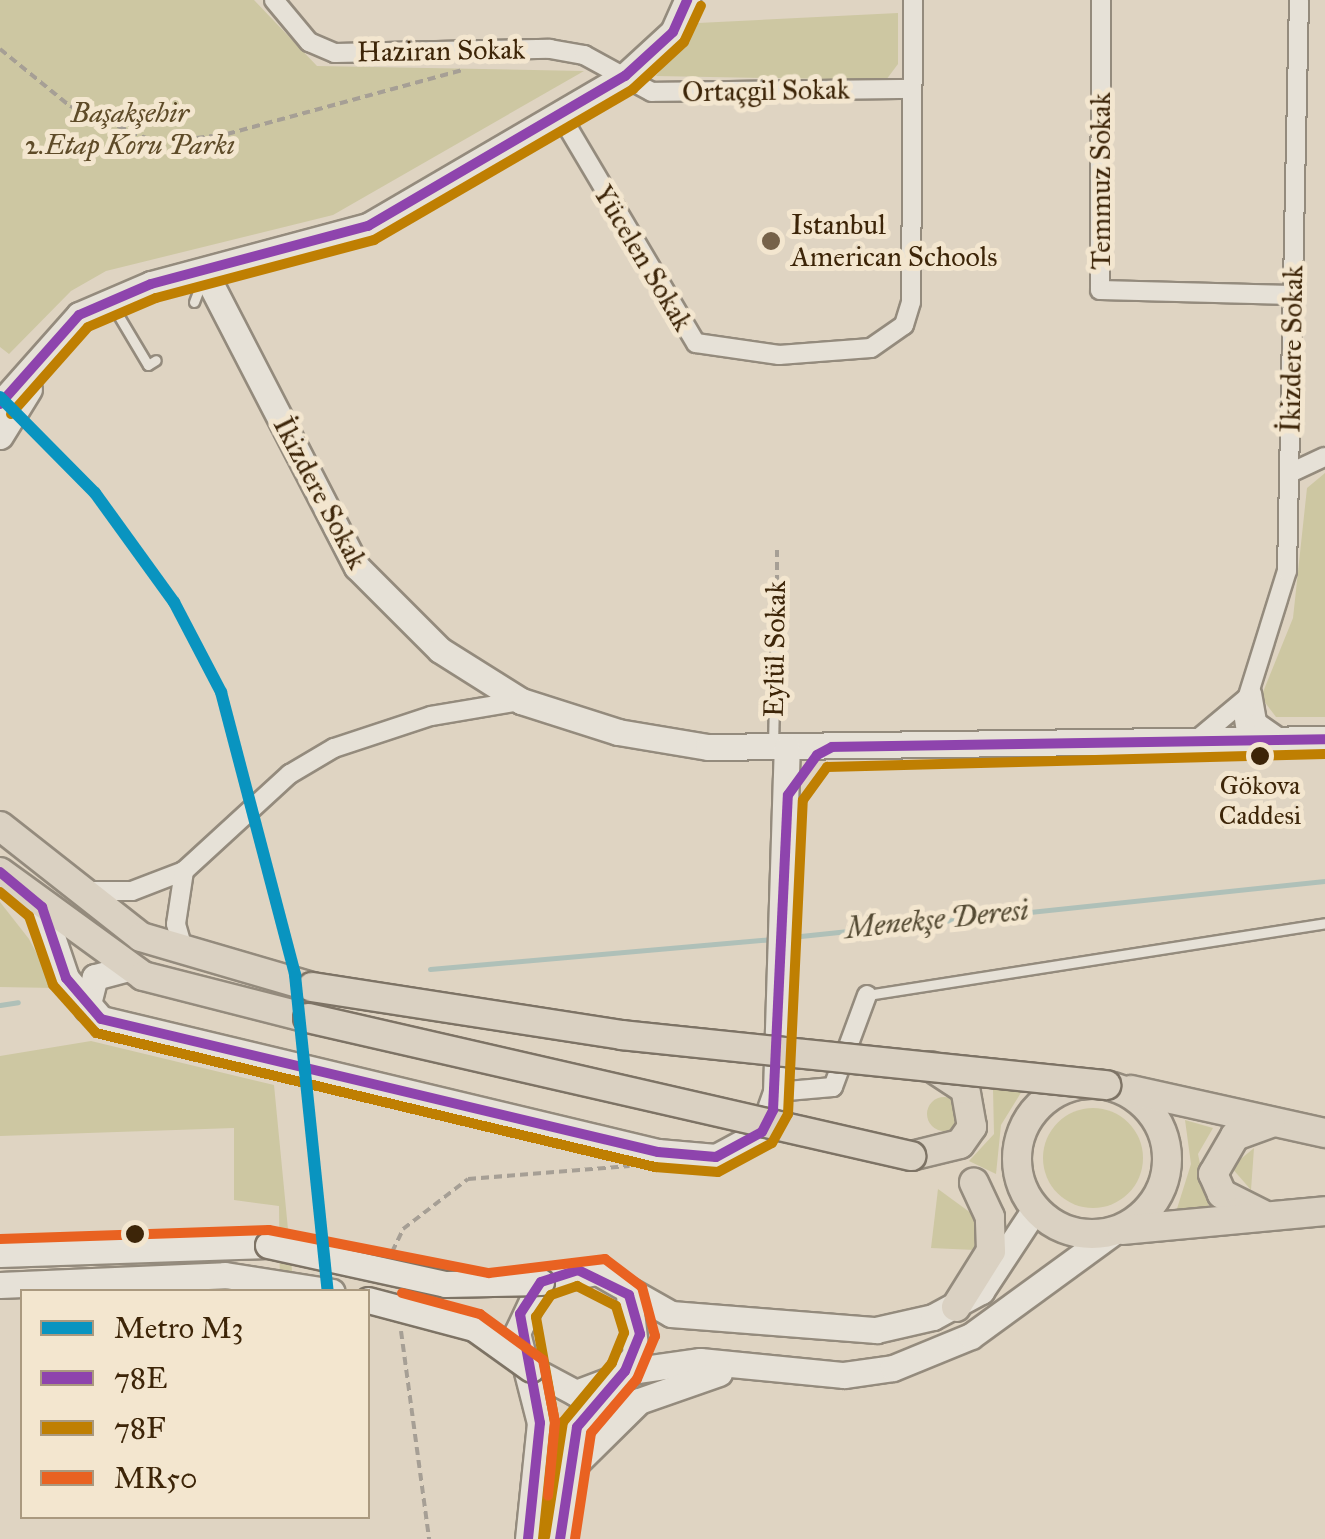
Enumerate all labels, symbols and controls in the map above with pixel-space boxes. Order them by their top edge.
street label: Haziran Sokak [357,33,525,69]
street label: Ortaçgil Sokak [682,73,850,109]
street label: Temmuz Sokak [1084,92,1118,270]
park label: Başakşehir 2.Etap Koru Parkı [25,96,235,162]
street label: Yücelen Sokak [586,179,700,337]
place label: Istanbul American Schools [791,208,998,274]
marker: Istanbul American Schools [760,230,782,252]
street label: İkizdere Sokak [1274,265,1310,433]
street label: İkizdere Sokak [266,411,374,575]
street label: Eylül Sokak [757,580,793,718]
marker: Gökova Caddesi [1250,746,1270,766]
place label: Gökova Caddesi [1219,770,1301,831]
water label: Menekşe Deresi [843,891,1031,947]
unlabelled marker [125,1224,145,1244]
legend [20,1289,370,1519]
text: Metro M3 [114,1310,244,1346]
text: 78E [114,1360,167,1396]
text: 78F [114,1410,166,1446]
text: MR50 [114,1460,197,1496]

